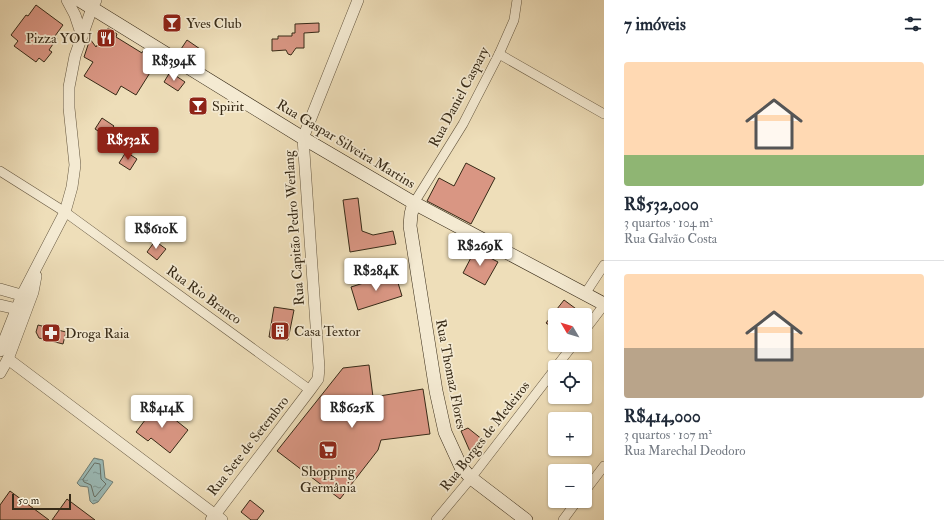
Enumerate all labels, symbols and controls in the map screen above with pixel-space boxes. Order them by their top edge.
bar icon: Yves Club [161,12,183,34]
icon: filters [902,13,924,35]
text: 7 imóveis [624,14,686,35]
place label: Yves Club [186,15,242,32]
restaurant icon: Pizza YOU [95,27,117,49]
place label: Pizza YOU [26,30,92,47]
street label: Rua Daniel Caspary [425,43,494,151]
pin: R$394K [141,48,207,82]
text: R$394K [152,53,196,69]
icon: home [738,88,810,160]
bar icon: Spirit [187,95,209,117]
street label: Rua Gaspar Silveira Martins [273,96,418,193]
place label: Spirit [212,98,244,116]
pin: R$532K [95,127,161,161]
text: R$532K [106,132,150,148]
street label: Rua Capitão Pedro Werlang [280,149,309,306]
text: R$532,000 [624,194,699,215]
text: 3 quartos · 104 m² [624,215,713,231]
pin: R$610K [123,216,189,250]
text: R$610K [134,221,178,237]
text: Rua Galvão Costa [624,231,717,247]
pin: R$269K [447,233,513,267]
text: R$269K [457,238,503,254]
pin: R$284K [343,258,409,292]
street label: Rua Rio Branco [163,262,245,328]
text: R$284K [353,263,399,279]
icon: home [738,300,810,372]
north arrow [548,308,592,352]
map controls [548,308,592,508]
street label: Rua Thomaz Flores [432,318,470,431]
building icon: Casa Textor [269,320,291,342]
pharmacy icon: Droga Raia [40,322,62,344]
place label: Casa Textor [294,323,361,340]
place label: Droga Raia [65,325,129,342]
button: locate [548,360,592,404]
street label: Rua Borges de Medeiros [437,377,534,495]
street label: Rua Sete de Setembro [204,392,292,499]
pin: R$414K [129,395,195,429]
pin: R$625K [319,395,385,429]
text: R$414K [140,400,184,416]
text: R$625K [330,400,374,416]
text: R$414,000 [624,406,701,427]
button: + [548,412,592,456]
text: 3 quartos · 107 m² [624,427,712,443]
supermarket icon: Shopping Germânia [317,439,339,461]
text: Rua Marechal Deodoro [624,443,746,459]
place label: Shopping Germânia [300,463,356,496]
button: − [548,464,592,508]
scale bar [12,492,71,511]
text: 50 m [18,494,39,507]

